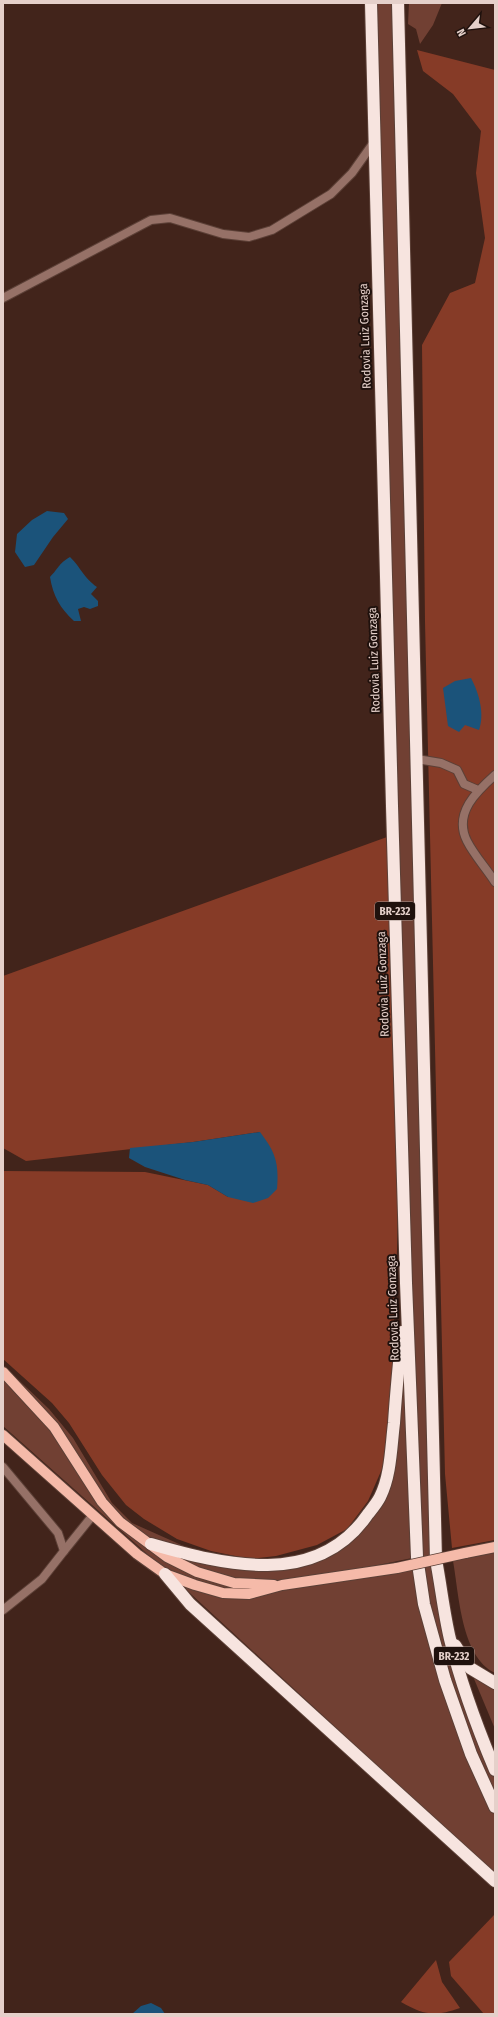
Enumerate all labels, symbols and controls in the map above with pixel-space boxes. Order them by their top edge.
north arrow [450,8,490,48]
text: N [454,26,469,38]
street label: Rodovia Luiz Gonzaga [356,283,374,389]
street label: Rodovia Luiz Gonzaga [365,607,383,713]
road number: BR-232 [375,902,415,920]
street label: Rodovia Luiz Gonzaga [374,931,392,1037]
street label: Rodovia Luiz Gonzaga [384,1255,402,1361]
road number: BR-232 [434,1647,474,1665]

